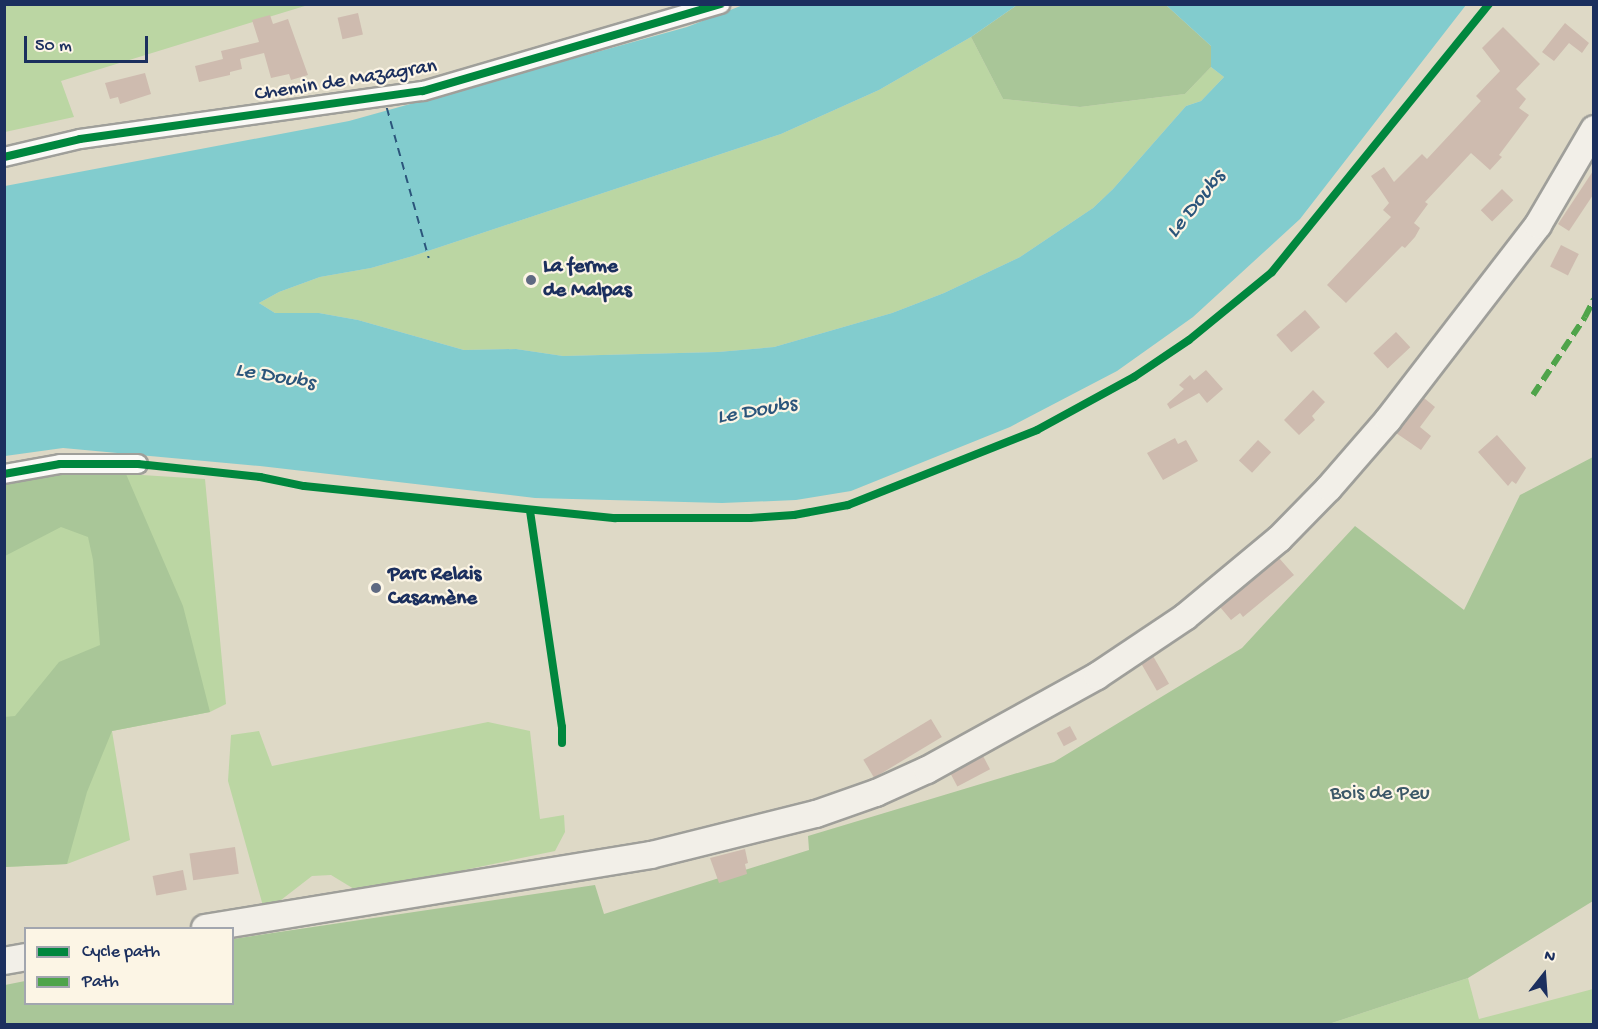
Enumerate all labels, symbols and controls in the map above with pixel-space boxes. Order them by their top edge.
scale bar [27,24,152,62]
text: 50 m [35,36,72,57]
street label: Chemin de Mazagran [253,55,439,109]
water label: Le Doubs [1161,165,1233,245]
place label: La ferme de Malpas [543,255,632,305]
marker: La ferme de Malpas [524,273,538,287]
water label: Le Doubs [233,358,317,398]
water label: Le Doubs [715,392,799,432]
place label: Parc Relais Casamène [388,563,481,613]
marker: Parc Relais Casamène [369,581,383,595]
park label: Bois de Peu [1330,782,1430,808]
legend [24,927,234,1005]
text: Cycle path [82,942,160,963]
north arrow [1514,945,1574,1005]
text: N [1542,947,1557,968]
text: Path [82,972,119,993]

